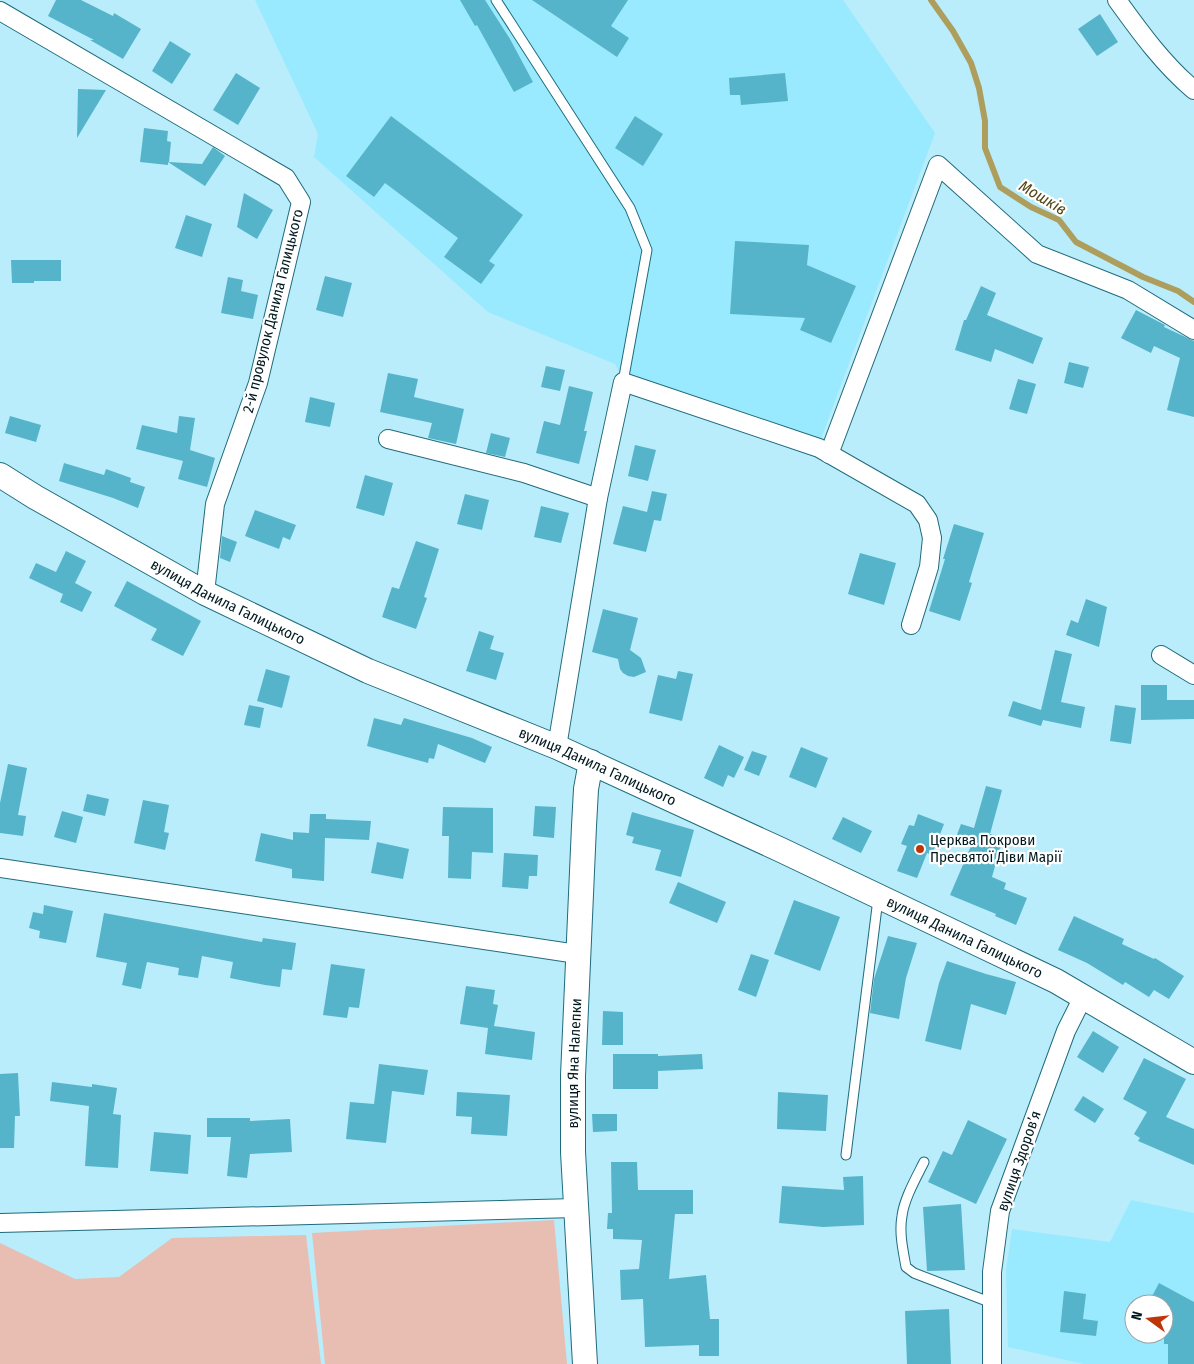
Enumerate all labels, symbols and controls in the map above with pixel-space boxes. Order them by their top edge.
water label: Мошків [1016,176,1070,219]
street label: 2-й провулок Данила Галицького [239,207,307,415]
street label: вулиця Данила Галицького [148,555,308,649]
street label: вулиця Данила Галицького [516,724,679,810]
place label: Церква Покрови Пресвятої Діви Марії [930,831,1063,866]
marker: Церква Покрови Пресвятої Діви Марії [914,843,926,855]
street label: вулиця Данила Галицького [884,893,1046,982]
street label: вулиця Яна Налепки [564,998,585,1129]
street label: вулиця Здоровʼя [993,1108,1045,1214]
north arrow [1124,1294,1174,1344]
text: N [1128,1310,1146,1322]

